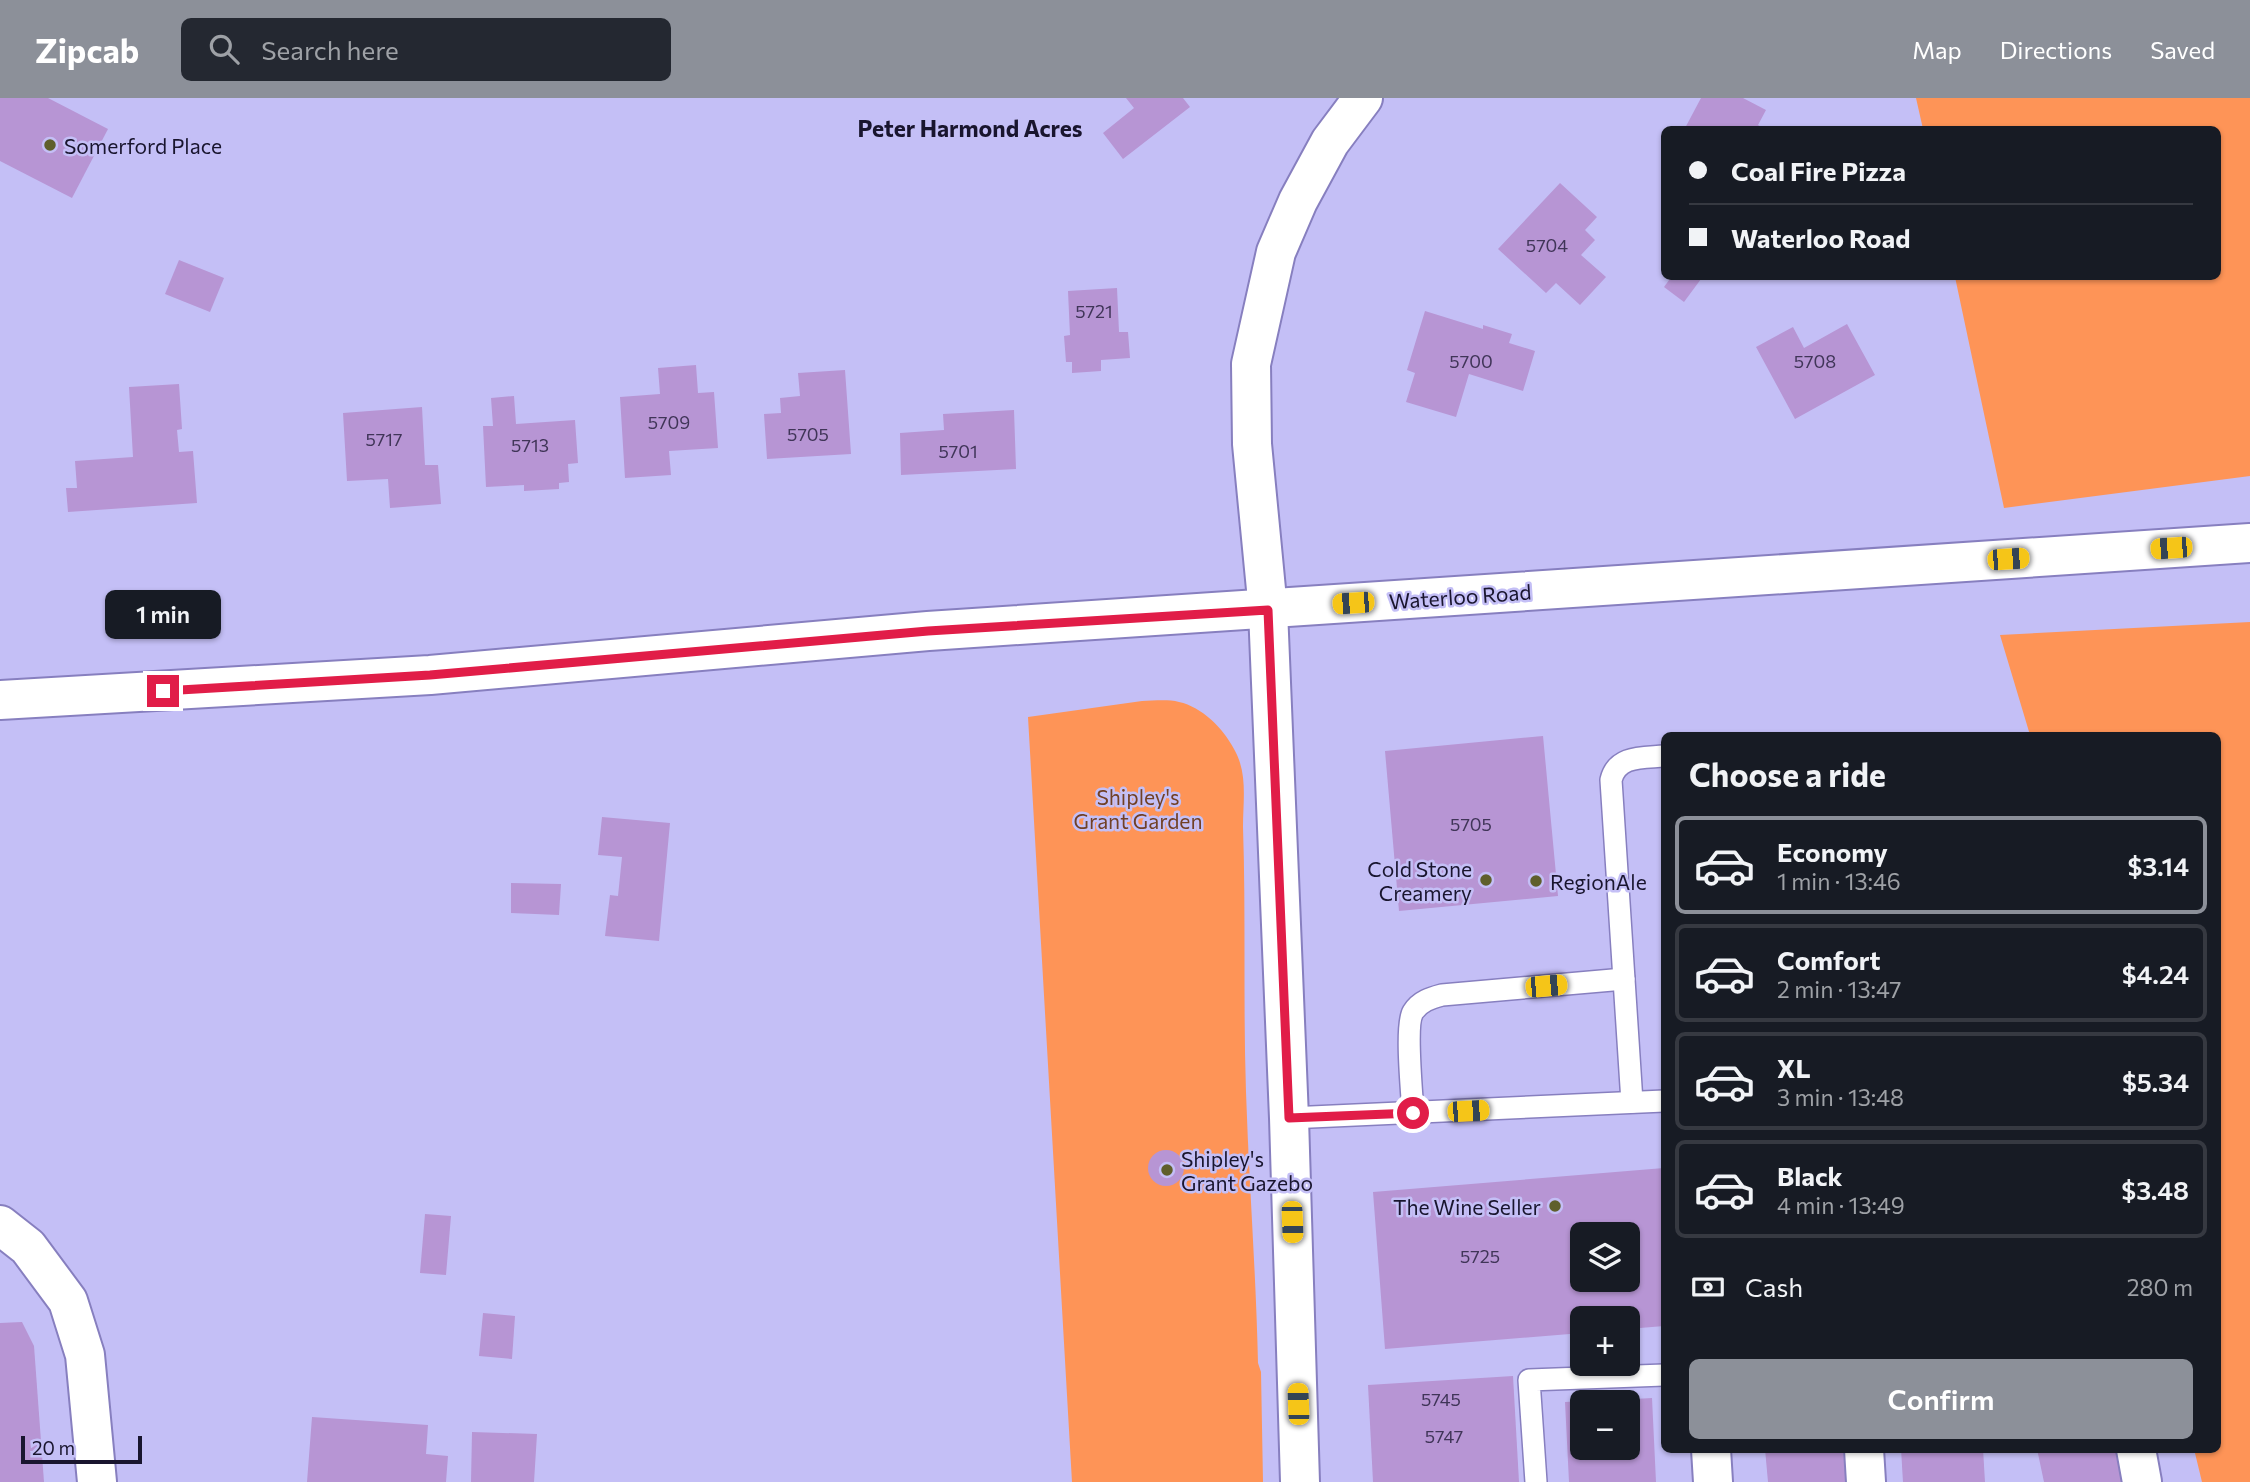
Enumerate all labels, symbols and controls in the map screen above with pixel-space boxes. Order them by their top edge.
search box [181,18,671,81]
text: Zipcab [35,29,139,70]
icon: search [205,30,243,68]
text: Search here [261,34,399,65]
text: Map [1912,35,1962,64]
text: Directions [2000,35,2112,64]
text: Saved [2150,35,2215,64]
district label: Peter Harmond Acres [857,114,1083,142]
place label: Somerford Place [64,133,222,158]
marker: Somerford Place [42,137,58,153]
text: Coal Fire Pizza [1731,155,1906,186]
text: Waterloo Road [1731,222,1910,253]
house number: 5704 [1526,234,1568,256]
house number: 5721 [1075,300,1113,322]
house number: 5700 [1449,350,1493,372]
house number: 5708 [1794,350,1836,372]
house number: 5709 [648,411,690,433]
house number: 5705 [787,423,829,445]
house number: 5717 [365,428,403,450]
house number: 5713 [511,434,549,456]
house number: 5701 [938,440,978,462]
car [2150,536,2193,560]
car [1987,547,2030,571]
street label: Waterloo Road [1388,579,1532,613]
callout: 1 min [105,589,221,638]
car [1332,591,1375,615]
text: 1 min [136,600,190,628]
route end [147,675,179,707]
text: Choose a ride [1689,754,1886,794]
park label: Shipley's Grant Garden [1074,784,1202,833]
house number: 5705 [1450,813,1492,835]
icon: car [1693,834,1756,897]
text: Economy [1777,836,1888,867]
text: $3.14 [2127,850,2189,881]
place label: Cold Stone Creamery [1367,856,1472,905]
text: 1 min · 13:46 [1777,867,1901,895]
place label: RegionAle [1550,869,1647,894]
marker: Cold Stone Creamery [1478,872,1494,888]
marker: RegionAle [1528,873,1544,889]
icon: car [1693,942,1756,1005]
text: Comfort [1777,944,1880,975]
text: $4.24 [2122,958,2189,989]
car [1525,974,1568,998]
text: 2 min · 13:47 [1777,975,1901,1003]
icon: car [1693,1050,1756,1113]
text: XL [1777,1052,1811,1083]
text: $5.34 [2122,1066,2189,1097]
text: 3 min · 13:48 [1777,1083,1904,1111]
route start [1397,1097,1429,1129]
car [1447,1099,1490,1123]
place label: Shipley's Grant Gazebo [1181,1146,1313,1195]
icon: car [1693,1158,1756,1221]
text: Black [1777,1160,1843,1191]
marker: Shipley's Grant Gazebo [1159,1162,1175,1178]
text: $3.48 [2121,1174,2189,1205]
text: 4 min · 13:49 [1777,1191,1905,1219]
place label: The Wine Seller [1393,1194,1541,1219]
marker: The Wine Seller [1547,1198,1563,1214]
car [1281,1201,1304,1243]
map controls [1570,1222,1640,1460]
button: layers [1570,1222,1640,1292]
house number: 5725 [1460,1245,1500,1267]
icon: cash [1689,1268,1727,1306]
text: Cash [1745,1271,1803,1302]
text: 280 m [2127,1273,2193,1301]
button: + [1570,1306,1640,1376]
button: Confirm [1689,1359,2193,1439]
car [1287,1383,1310,1425]
house number: 5745 [1421,1388,1461,1410]
button: − [1570,1390,1640,1460]
house number: 5747 [1425,1425,1463,1447]
scale bar [21,1433,142,1465]
text: 20 m [32,1436,75,1459]

